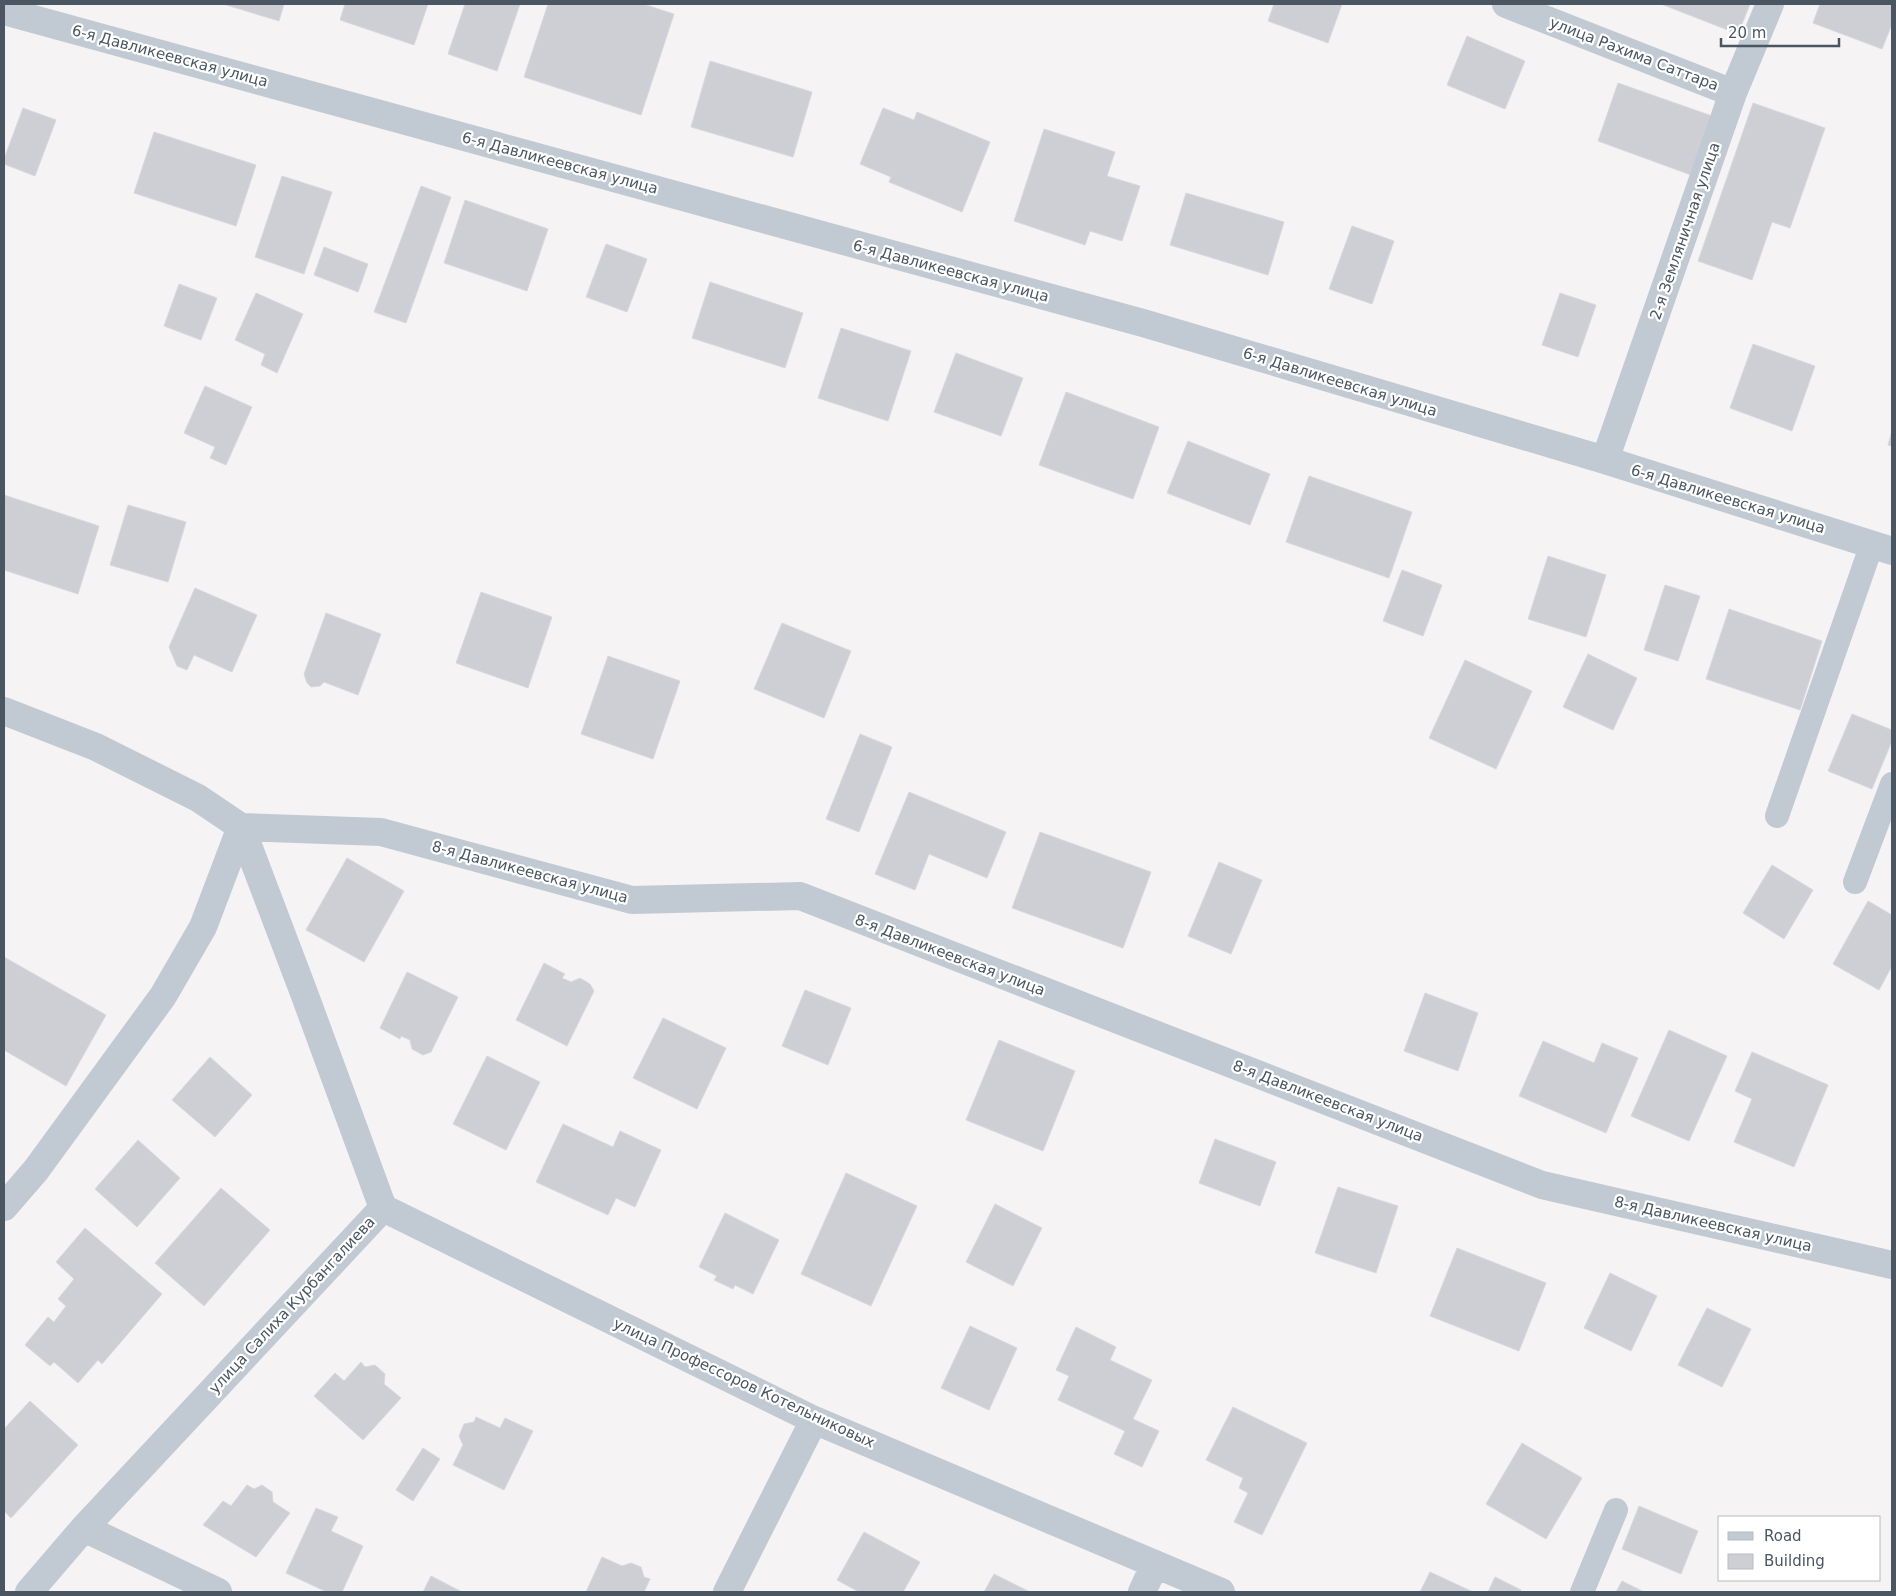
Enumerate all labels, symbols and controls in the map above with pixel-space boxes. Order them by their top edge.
street label: улица Рахима Саттара [1547,13,1721,95]
scale bar [1721,15,1838,47]
street label: 6-я Давликеевская улица [70,21,270,91]
text: 20 m [1728,24,1766,42]
street label: 6-я Давликеевская улица [460,128,660,198]
street label: 2-я Земляничная улица [1646,140,1724,322]
street label: 6-я Давликеевская улица [851,236,1051,306]
street label: 6-я Давликеевская улица [1241,344,1439,420]
street label: 6-я Давликеевская улица [1629,461,1827,537]
street label: 8-я Давликеевская улица [430,837,630,907]
street label: 8-я Давликеевская улица [852,910,1048,1000]
street label: 8-я Давликеевская улица [1230,1056,1426,1146]
street label: 8-я Давликеевская улица [1613,1192,1813,1256]
street label: улица Салиха Курбангалиева [205,1213,379,1397]
street label: улица Профессоров Котельниковых [611,1314,878,1452]
legend [1718,1516,1881,1581]
text: Road [1764,1527,1802,1545]
text: Building [1764,1552,1825,1570]

